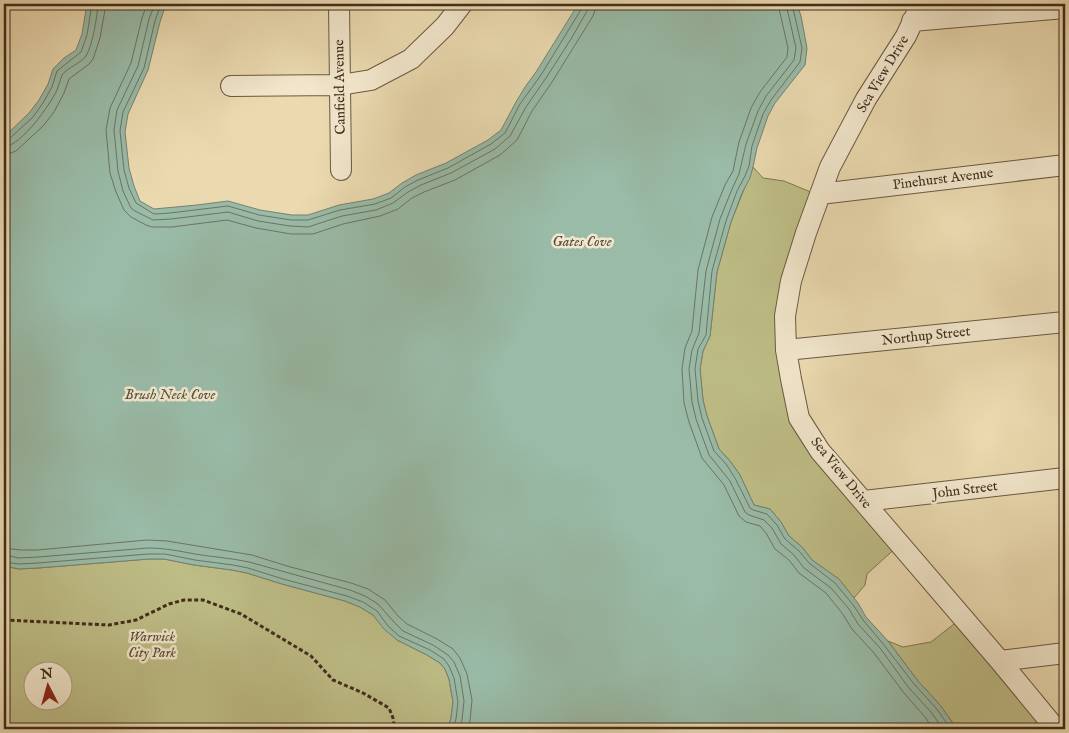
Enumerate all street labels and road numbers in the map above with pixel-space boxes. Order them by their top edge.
street label: Sea View Drive [853,32,913,116]
street label: Canfield Avenue [330,39,350,135]
street label: Pinehurst Avenue [892,164,995,194]
street label: Northup Street [881,322,971,350]
street label: Sea View Drive [807,434,876,513]
street label: John Street [929,477,999,503]

